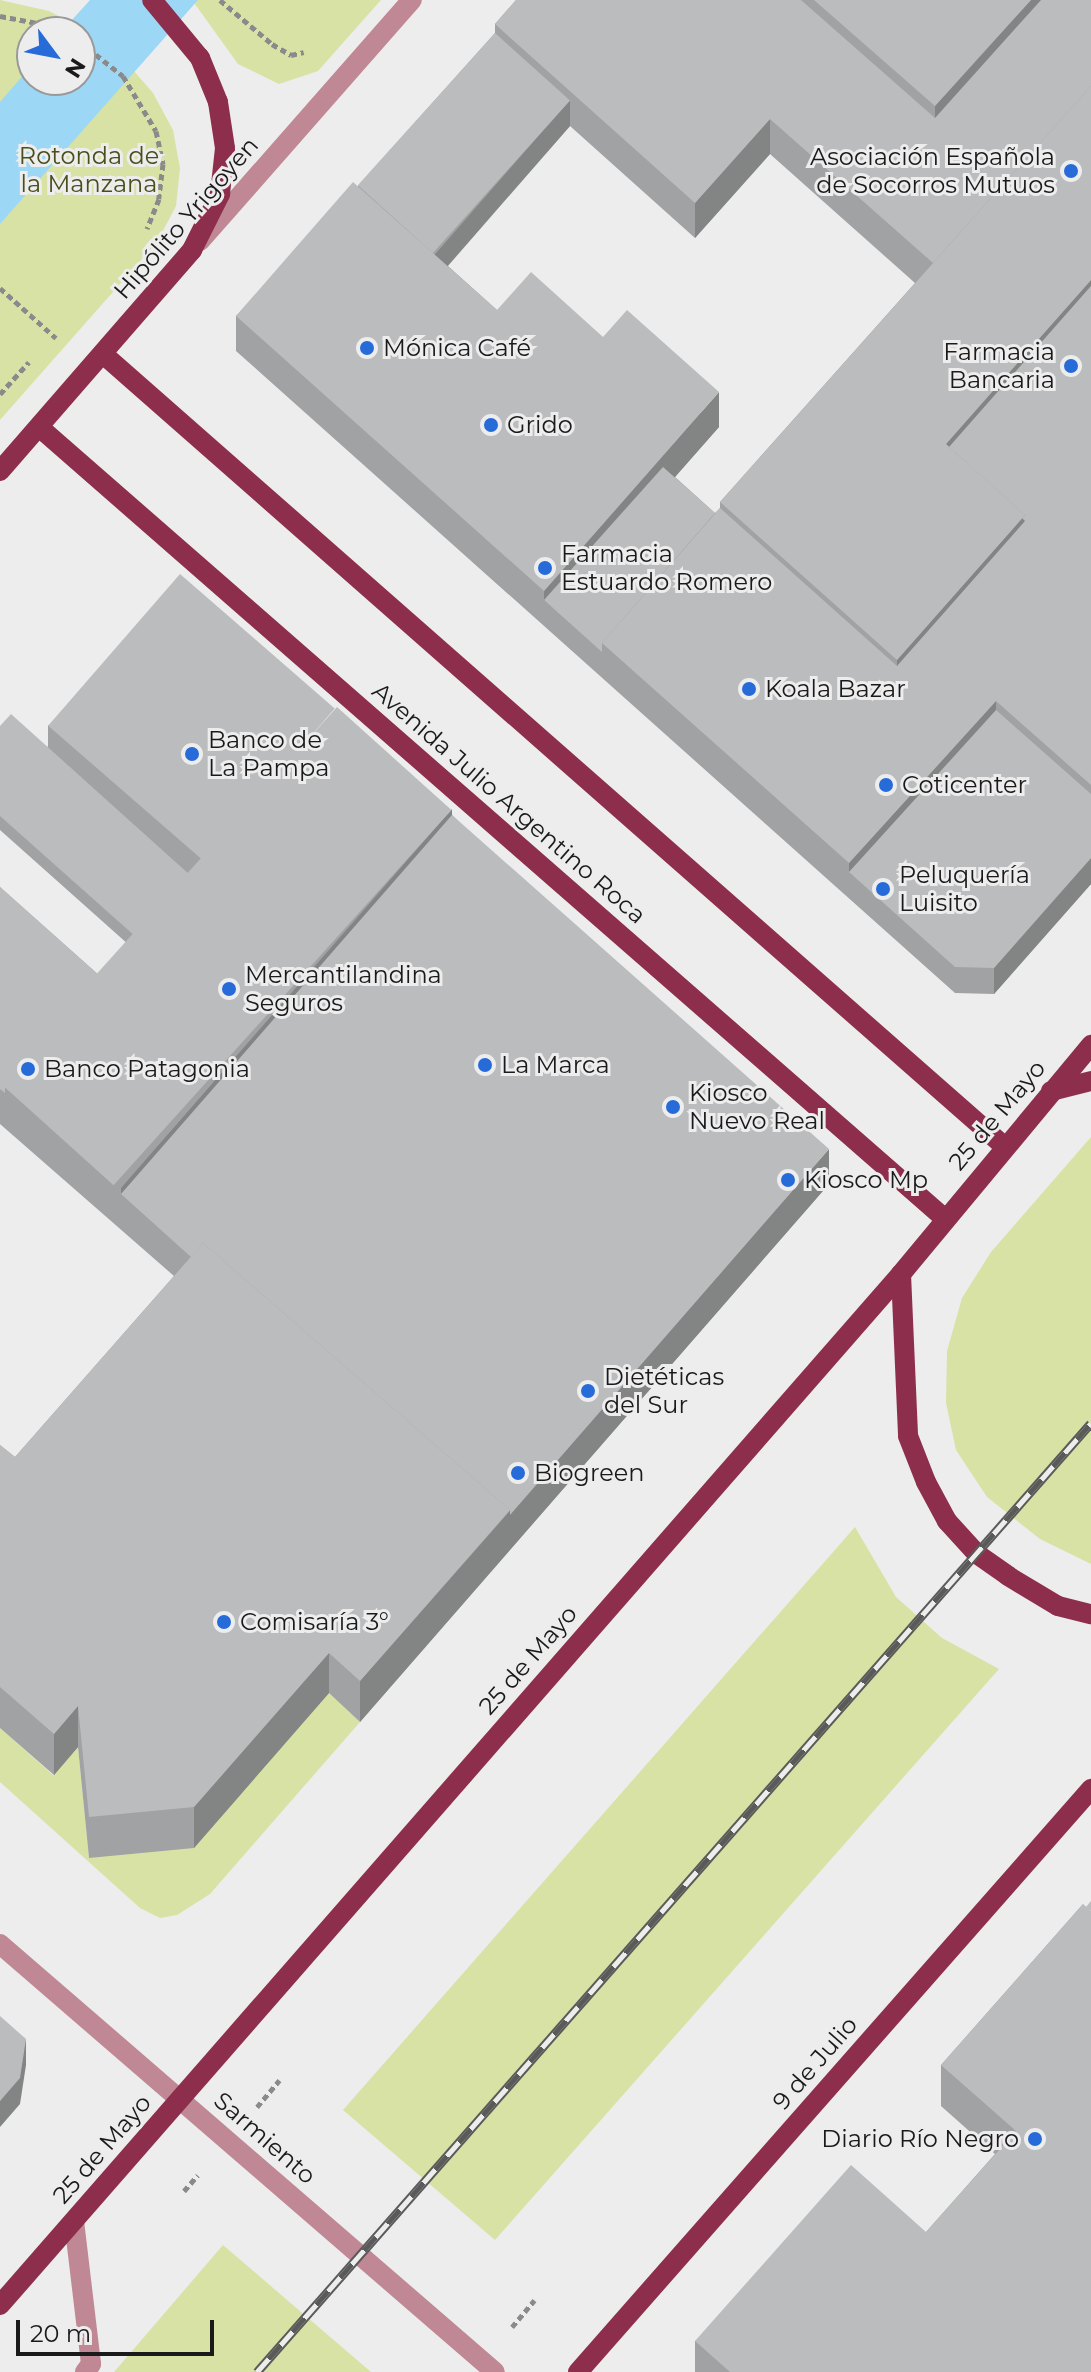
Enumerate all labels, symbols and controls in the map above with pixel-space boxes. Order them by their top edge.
north arrow [16,16,96,96]
text: N [59,53,91,83]
street label: Hipólito Yrigoyen [108,131,264,305]
park label: Rotonda de la Manzana [19,142,159,198]
place label: Asociación Española de Socorros Mutuos [810,143,1055,199]
marker: Asociación Española de Socorros Mutuos [1062,162,1080,180]
place label: Mónica Café [383,334,531,362]
place label: Farmacia Bancaria [943,338,1055,394]
marker: Mónica Café [358,339,376,357]
marker: Farmacia Bancaria [1062,357,1080,375]
place label: Grido [507,411,573,439]
marker: Grido [482,416,500,434]
place label: Farmacia Estuardo Romero [561,540,772,596]
marker: Farmacia Estuardo Romero [536,559,554,577]
place label: Koala Bazar [765,675,906,703]
street label: Avenida Julio Argentino Roca [366,676,652,930]
marker: Koala Bazar [740,680,758,698]
place label: Banco de La Pampa [208,726,329,782]
marker: Banco de La Pampa [183,745,201,763]
place label: Coticenter [902,771,1027,799]
marker: Coticenter [877,776,895,794]
place label: Peluquería Luisito [899,861,1030,917]
marker: Peluquería Luisito [874,880,892,898]
place label: Mercantilandina Seguros [245,961,442,1017]
marker: Mercantilandina Seguros [220,980,238,998]
place label: La Marca [501,1051,610,1079]
street label: 25 de Mayo [943,1054,1051,1176]
place label: Banco Patagonia [44,1055,250,1083]
marker: La Marca [476,1056,494,1074]
marker: Banco Patagonia [19,1060,37,1078]
place label: Kiosco Nuevo Real [689,1079,825,1135]
marker: Kiosco Nuevo Real [664,1098,682,1116]
place label: Kiosco Mp [804,1166,928,1194]
marker: Kiosco Mp [779,1171,797,1189]
place label: Dietéticas del Sur [604,1363,724,1419]
marker: Dietéticas del Sur [579,1382,597,1400]
place label: Biogreen [534,1459,645,1487]
marker: Biogreen [509,1464,527,1482]
street label: 25 de Mayo [473,1600,583,1720]
place label: Comisaría 3° [240,1608,389,1636]
marker: Comisaría 3° [215,1613,233,1631]
street label: 9 de Julio [767,2011,863,2115]
street label: Sarmiento [208,2086,322,2190]
street label: 25 de Mayo [47,2089,157,2209]
place label: Diario Río Negro [821,2125,1019,2153]
marker: Diario Río Negro [1026,2130,1044,2148]
scale bar [20,2304,218,2354]
text: 20 m [30,2319,91,2348]

